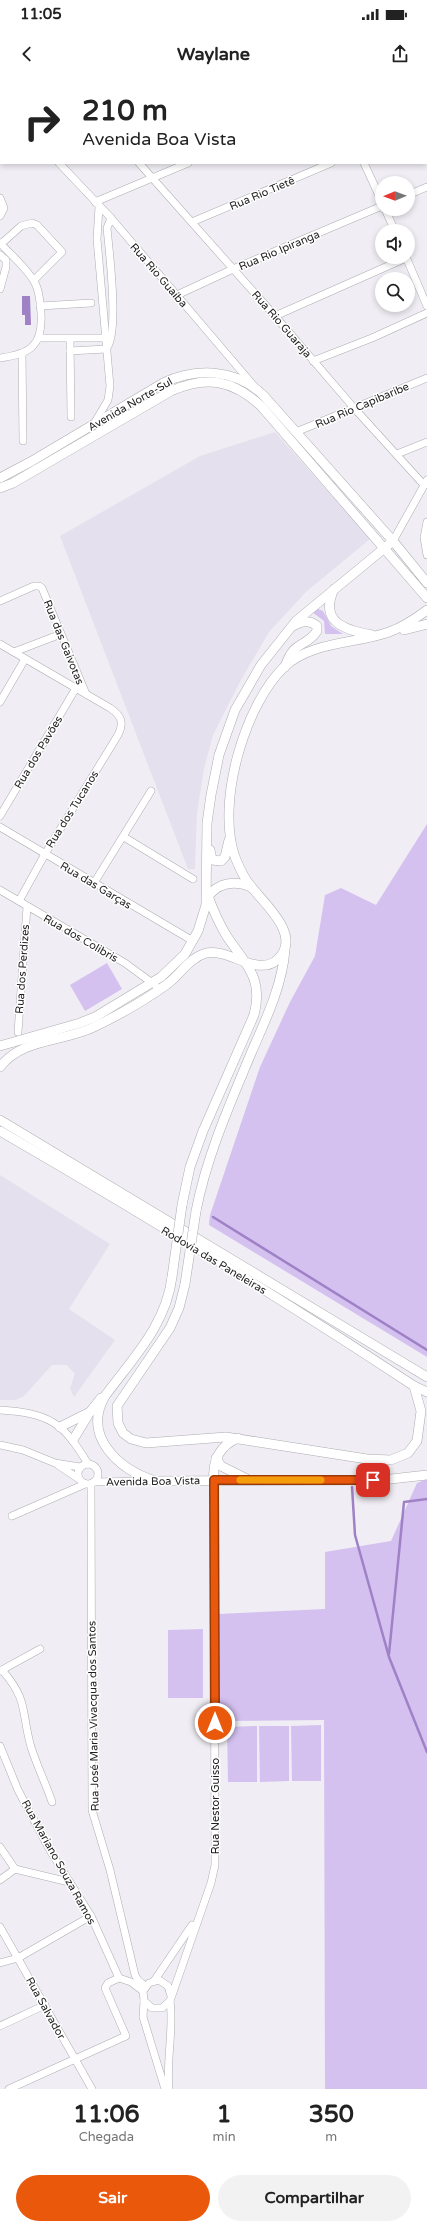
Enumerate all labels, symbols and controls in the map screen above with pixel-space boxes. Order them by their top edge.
text: 11:05 [20,5,62,23]
icon: back [16,43,38,65]
text: Waylane [177,43,250,65]
icon: share [389,43,411,65]
text: 210 m [82,94,168,128]
icon: right [16,96,68,148]
text: Avenida Boa Vista [82,128,236,150]
street label: Rua Rio Tietê [228,174,297,213]
north arrow [375,176,415,216]
map controls [375,176,415,312]
button: sound [375,224,415,264]
street label: Rua Rio Ipiranga [237,228,322,273]
street label: Rua Rio Guaíba [127,241,190,310]
button: search [375,272,415,312]
street label: Rua Rio Guaraja [249,288,314,360]
street label: Avenida Norte-Sul [86,375,175,434]
street label: Rua Rio Capibaribe [313,380,411,431]
street label: Rua das Gaivotas [41,598,86,686]
street label: Rua dos Pavões [12,714,65,791]
street label: Rua dos Tucanos [43,768,101,850]
street label: Rua das Garças [58,859,134,912]
street label: Rua dos Colibris [41,912,120,965]
street label: Rua dos Perdizes [13,924,32,1014]
street label: Rodovia das Paneleiras [159,1224,269,1297]
pin [356,1463,390,1497]
icon: arrive [362,1469,384,1491]
street label: Avenida Boa Vista [106,1474,200,1489]
street label: Rua José Maria Vivacqua dos Santos [85,1621,102,1811]
position arrow [194,1702,236,1744]
street label: Rua Nestor Guisso [209,1757,222,1854]
street label: Rua Mariano Souza Ramos [19,1798,98,1927]
street label: Rua Salvador [23,1975,68,2042]
text: 11:06 [73,2100,140,2129]
text: 1 [217,2100,232,2129]
text: 350 [309,2100,354,2129]
text: Chegada [79,2129,134,2145]
text: min [213,2129,236,2145]
text: m [325,2129,337,2145]
button: Sair [16,2175,210,2221]
button: Compartilhar [218,2175,411,2221]

